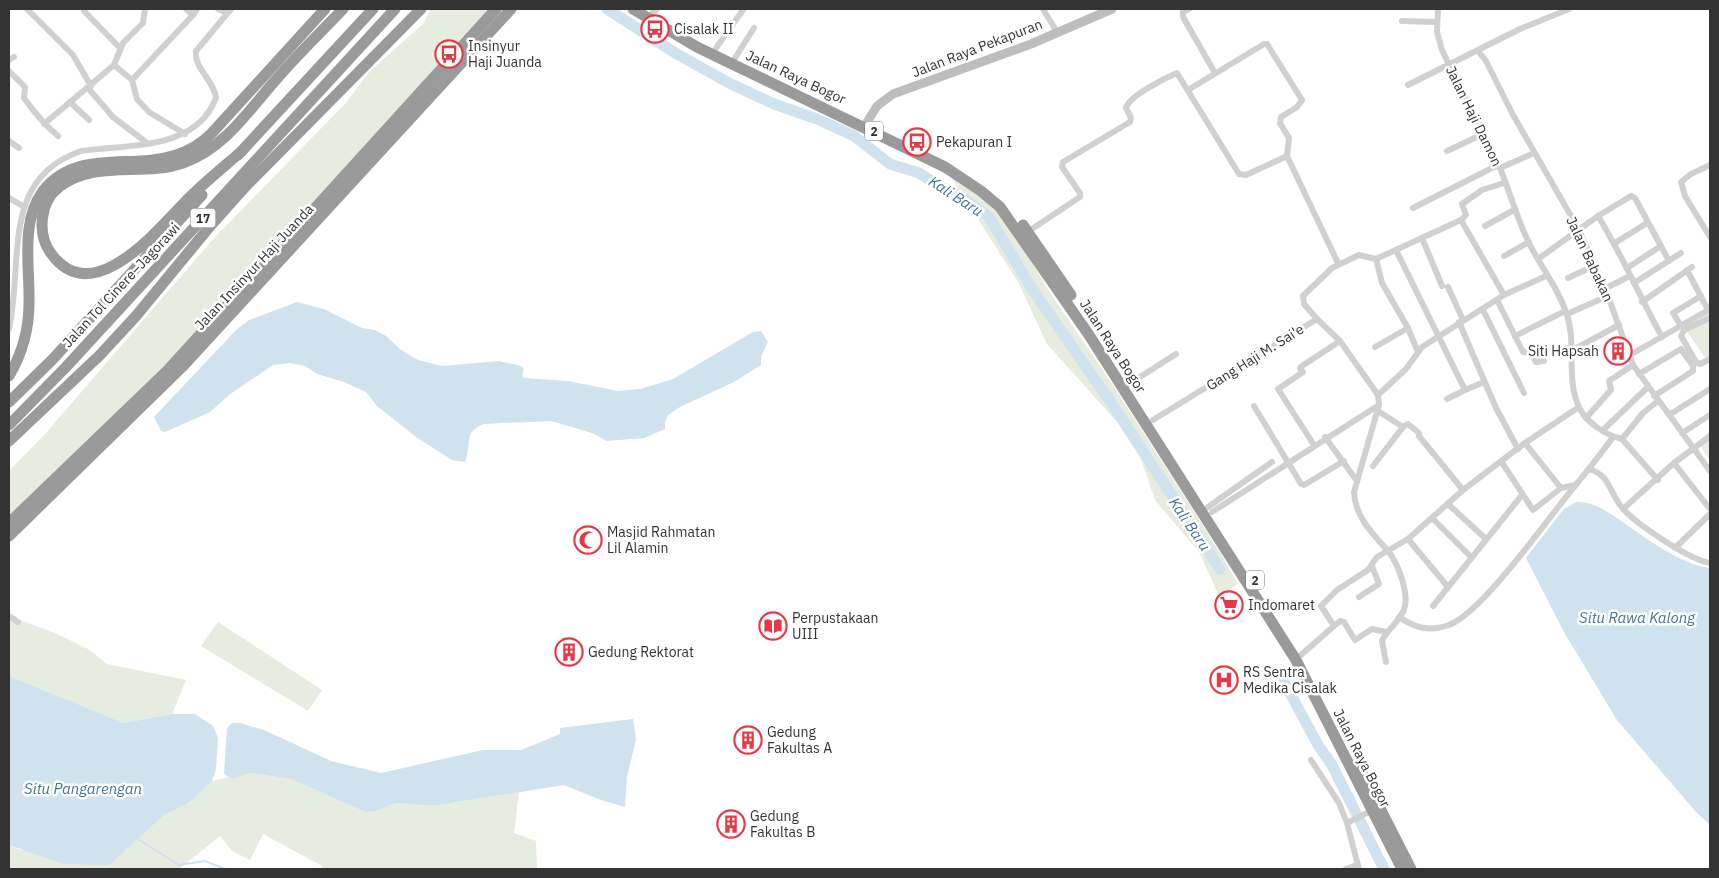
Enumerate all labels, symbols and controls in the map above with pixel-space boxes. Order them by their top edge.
bus stop icon: Cisalak II [640,14,670,44]
street label: Jalan Raya Pekapuran [909,15,1045,81]
place label: Cisalak II [674,20,734,38]
place label: Insinyur Haji Juanda [468,37,542,71]
bus stop icon: Insinyur Haji Juanda [434,39,464,69]
street label: Jalan Raya Bogor [743,46,849,108]
street label: Jalan Haji Damon [1442,63,1506,169]
road number: 2 [865,122,883,140]
bus stop icon: Pekapuran I [902,127,932,157]
place label: Pekapuran I [936,133,1012,151]
water label: Kali Baru [925,171,987,221]
street label: Jalan Insinyur Haji Juanda [191,200,318,334]
road number: 17 [190,208,216,228]
street label: Jalan Babakan [1562,213,1618,305]
street label: Jalan Tol Cinere–Jagorawi [58,219,184,351]
street label: Jalan Raya Bogor [1076,296,1150,396]
street label: Gang Haji M. Sai'e [1203,320,1307,394]
building icon: Siti Hapsah [1603,336,1633,366]
place label: Siti Hapsah [1528,342,1599,360]
water label: Kali Baru [1165,493,1215,555]
place label: Masjid Rahmatan Lil Alamin [607,523,715,557]
mosque icon: Masjid Rahmatan Lil Alamin [573,525,603,555]
road number: 2 [1246,570,1264,590]
supermarket icon: Indomaret [1214,590,1244,620]
place label: Indomaret [1248,596,1315,614]
water label: Situ Rawa Kalong [1579,608,1696,627]
place label: Perpustakaan UIII [792,609,878,643]
library icon: Perpustakaan UIII [758,611,788,641]
building icon: Gedung Rektorat [554,637,584,667]
place label: Gedung Rektorat [588,643,694,661]
place label: RS Sentra Medika Cisalak [1243,663,1338,697]
hospital icon: RS Sentra Medika Cisalak [1209,665,1239,695]
street label: Jalan Raya Bogor [1329,706,1395,810]
place label: Gedung Fakultas A [767,723,832,757]
building icon: Gedung Fakultas A [733,725,763,755]
water label: Situ Pangarengan [24,779,142,798]
place label: Gedung Fakultas B [750,807,815,841]
building icon: Gedung Fakultas B [716,809,746,839]

